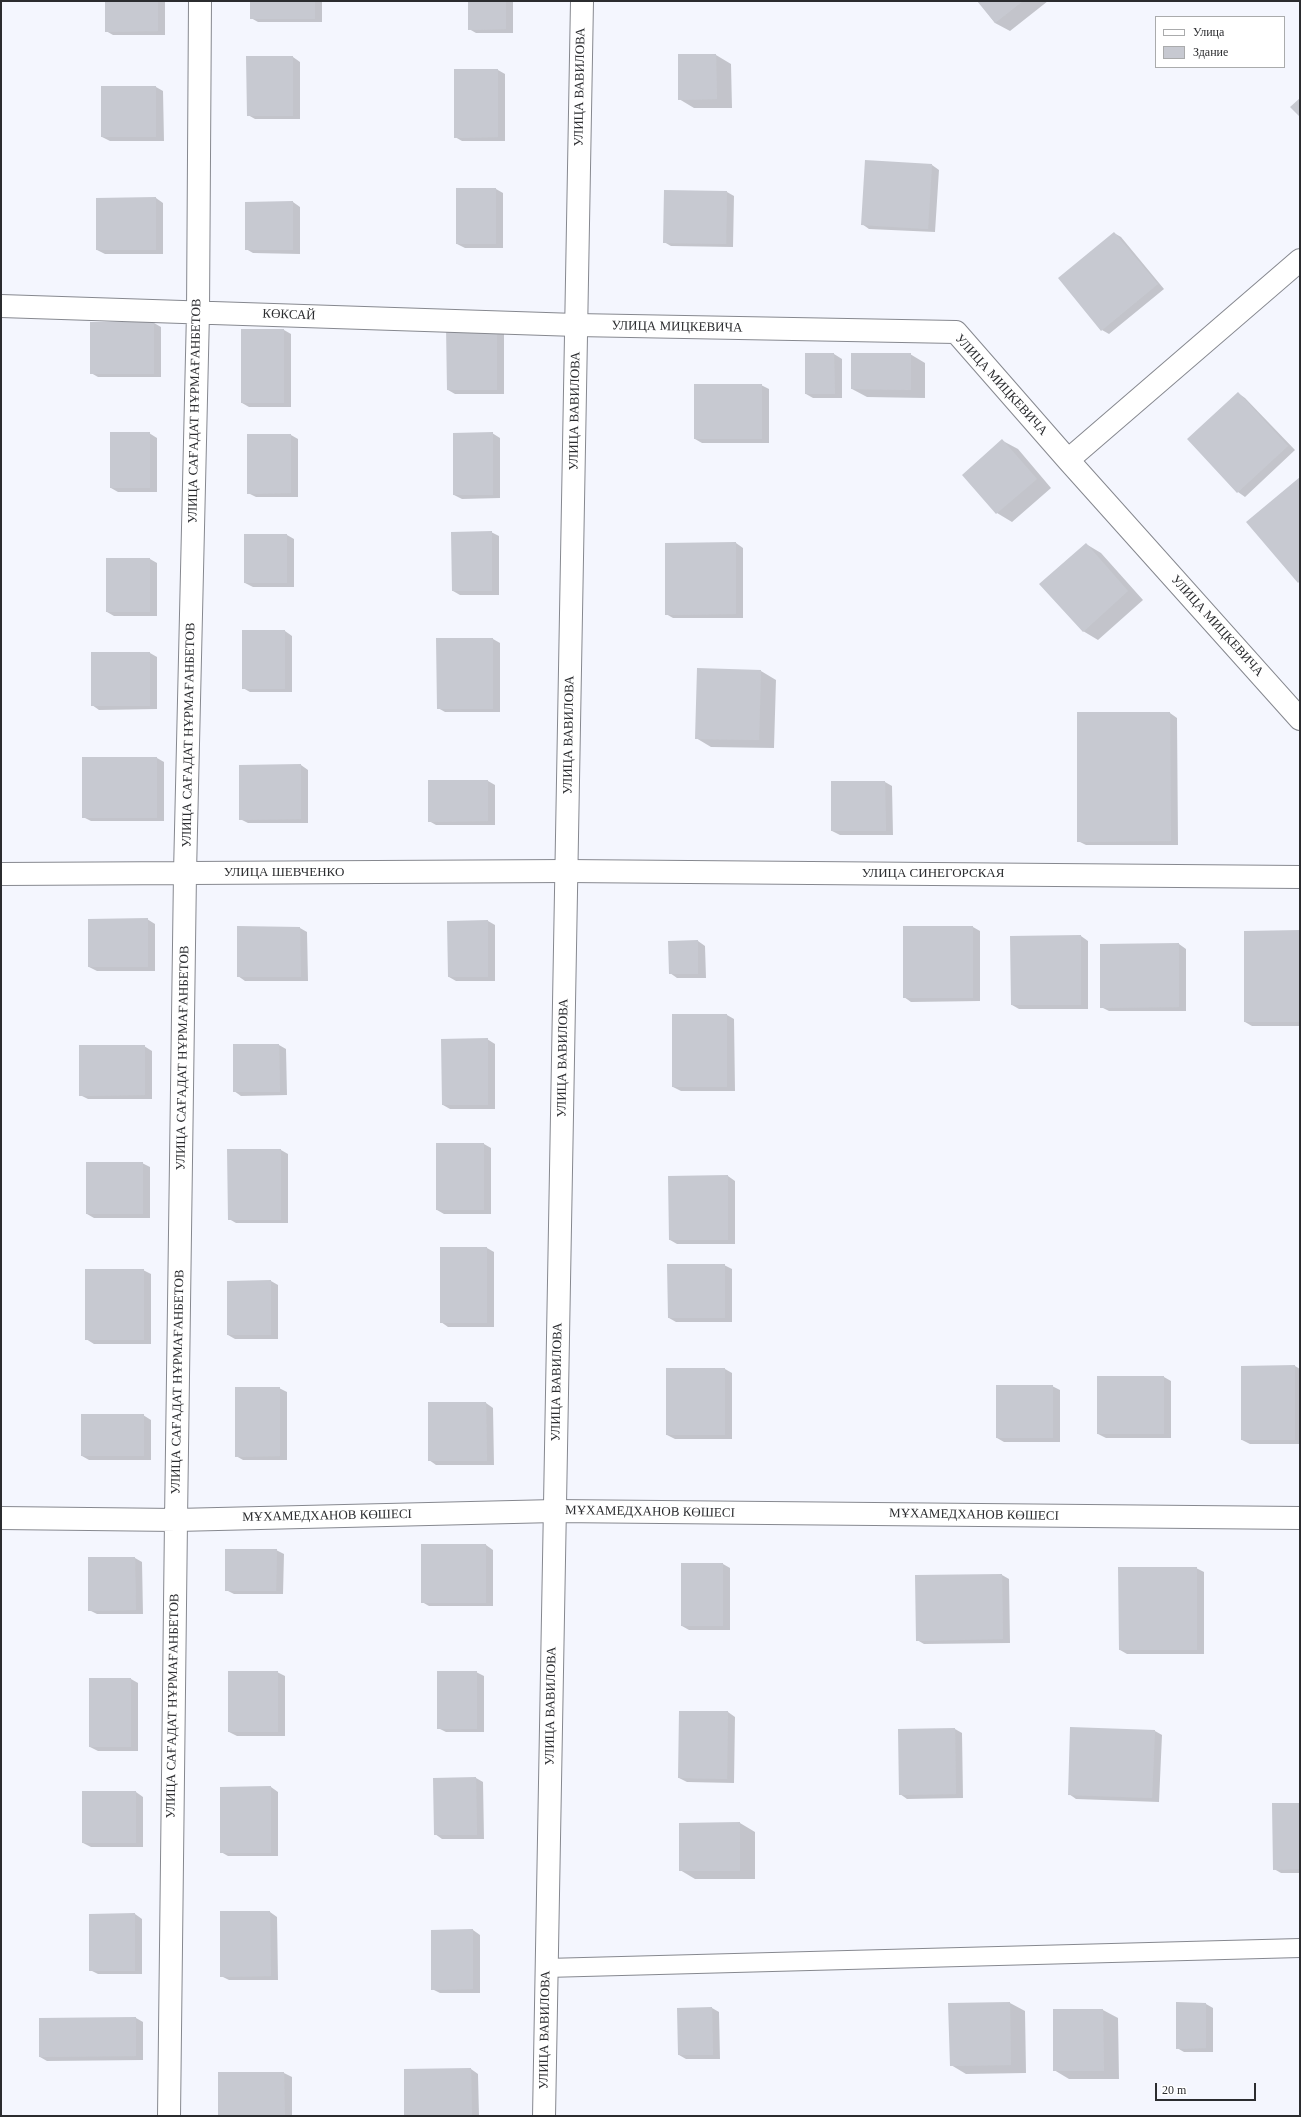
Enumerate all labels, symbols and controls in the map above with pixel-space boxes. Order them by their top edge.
legend [1155,16,1285,68]
text: Улица [1193,25,1224,39]
street label: УЛИЦА ВАВИЛОВА [571,28,589,146]
text: Здание [1193,45,1228,59]
street label: УЛИЦА САҒАДАТ НҰРМАҒАНБЕТОВ [185,298,205,524]
street label: КӨКСАЙ [262,306,316,324]
street label: УЛИЦА МИЦКЕВИЧА [611,318,743,336]
street label: УЛИЦА МИЦКЕВИЧА [951,331,1051,439]
street label: УЛИЦА ВАВИЛОВА [566,352,584,470]
street label: УЛИЦА МИЦКЕВИЧА [1167,572,1267,680]
street label: УЛИЦА САҒАДАТ НҰРМАҒАНБЕТОВ [179,622,199,848]
street label: УЛИЦА ВАВИЛОВА [560,676,578,794]
street label: УЛИЦА ШЕВЧЕНКО [224,865,344,881]
street label: УЛИЦА СИНЕГОРСКАЯ [862,866,1004,882]
street label: УЛИЦА САҒАДАТ НҰРМАҒАНБЕТОВ [173,945,193,1171]
street label: УЛИЦА ВАВИЛОВА [554,999,572,1117]
street label: УЛИЦА САҒАДАТ НҰРМАҒАНБЕТОВ [168,1269,188,1495]
street label: УЛИЦА ВАВИЛОВА [548,1323,566,1441]
street label: МҰХАМЕДХАНОВ КӨШЕСІ [565,1503,735,1521]
street label: МҰХАМЕДХАНОВ КӨШЕСІ [889,1506,1059,1524]
street label: МҰХАМЕДХАНОВ КӨШЕСІ [242,1507,412,1525]
street label: УЛИЦА САҒАДАТ НҰРМАҒАНБЕТОВ [163,1593,183,1819]
street label: УЛИЦА ВАВИЛОВА [542,1647,560,1765]
street label: УЛИЦА ВАВИЛОВА [536,1971,554,2089]
scale bar [1157,2075,1258,2101]
text: 20 m [1162,2083,1186,2097]

